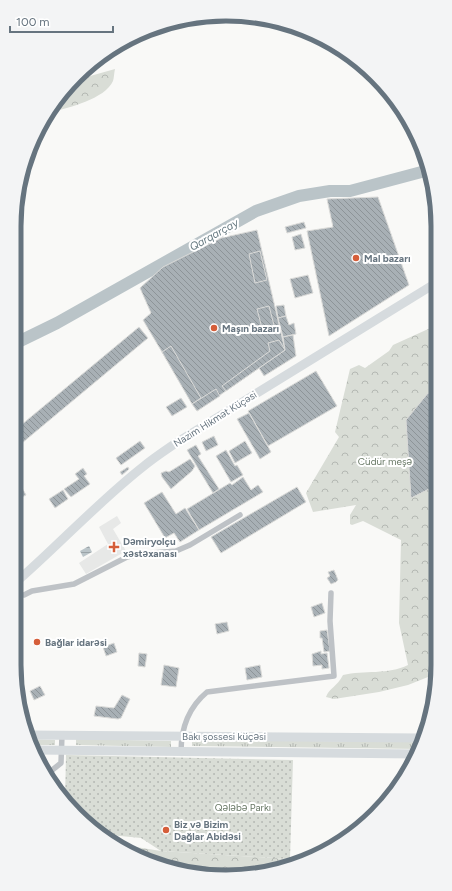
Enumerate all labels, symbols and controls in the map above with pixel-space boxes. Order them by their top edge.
scale bar [10,8,113,34]
text: 100 m [16,15,50,29]
water label: Qarqarçay [187,216,242,254]
place label: Mal bazarı [364,252,411,265]
marker: Mal bazarı [351,253,361,263]
place label: Maşın bazarı [222,322,279,335]
marker: Maşın bazarı [209,323,219,333]
street label: Nazim Hikmət Küçəsi [171,388,259,450]
park label: Cüdür meşə [358,455,413,468]
place label: Dəmiryolçu xəstəxanası [123,535,177,560]
marker: Dəmiryolçu xəstəxanası [108,541,120,553]
place label: Bağlar idarəsi [45,636,107,649]
marker: Bağlar idarəsi [32,637,42,647]
street label: Bakı şossesi küçəsi [182,730,266,743]
park label: Qələbə Parkı [215,801,271,814]
place label: Biz və Bizim Dağlar Abidəsi [174,818,241,843]
marker: Biz və Bizim Dağlar Abidəsi [161,825,171,835]

